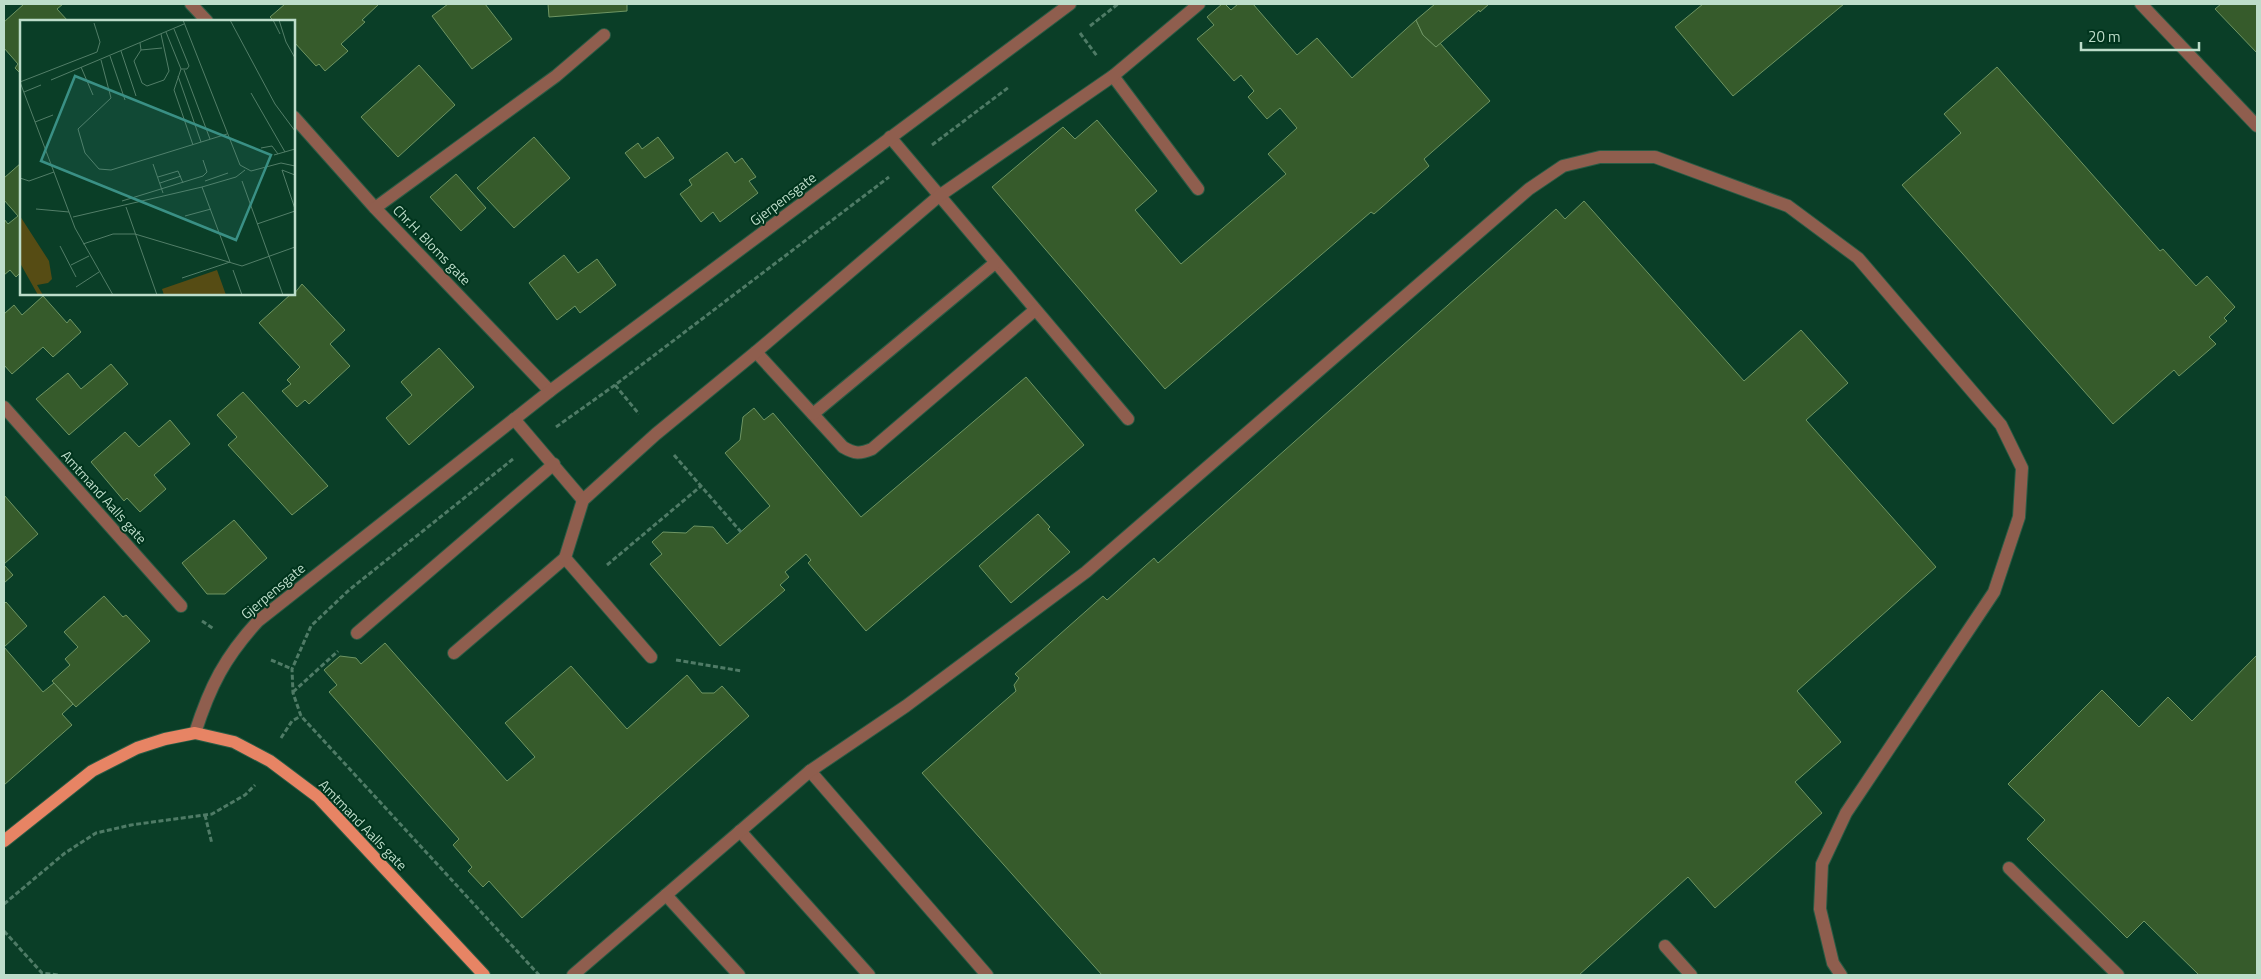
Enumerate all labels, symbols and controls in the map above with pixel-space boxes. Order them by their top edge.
inset map [20,20,295,295]
scale bar [2081,20,2198,52]
text: 20 m [2088,25,2121,48]
street label: Gjerpensgate [745,167,820,231]
street label: Chr.H. Bloms gate [388,200,476,290]
street label: Amtmand Aalls gate [57,445,152,548]
street label: Gjerpensgate [236,557,309,624]
street label: Amtmand Aalls gate [314,774,412,875]

